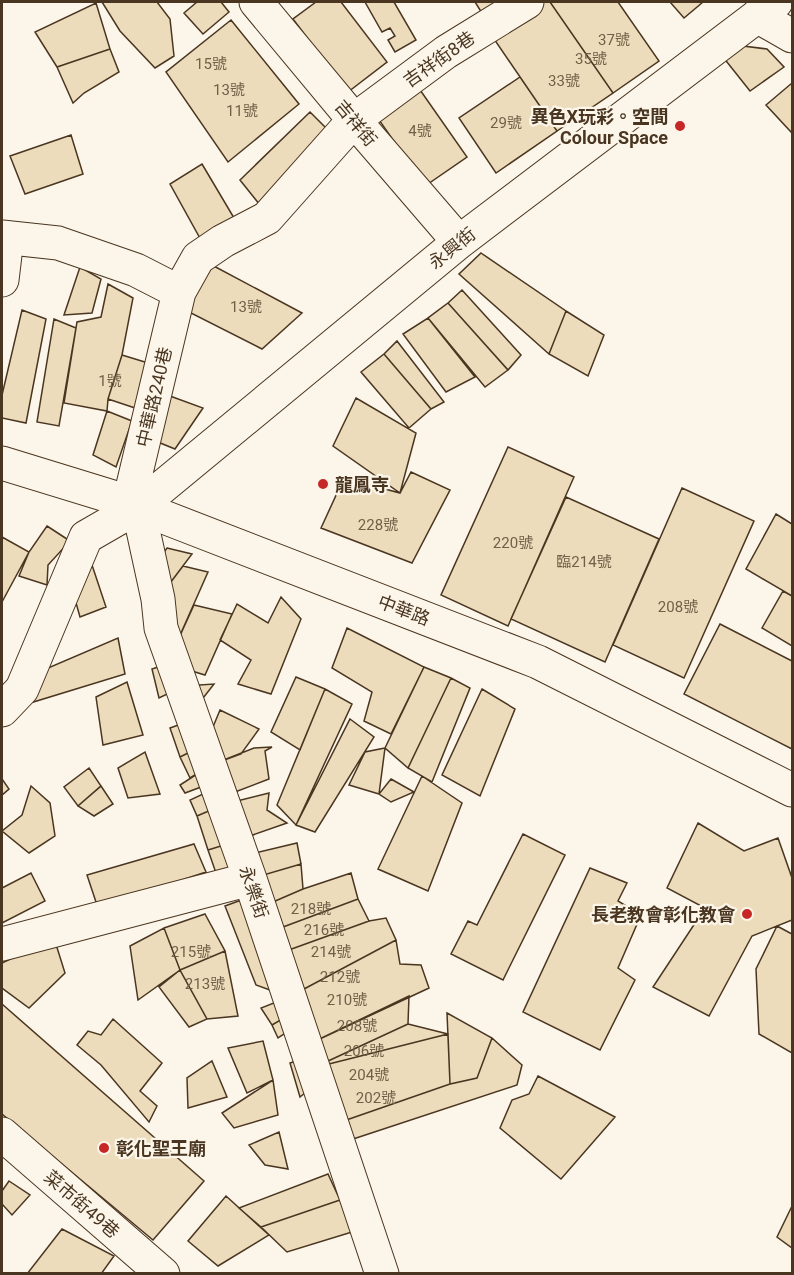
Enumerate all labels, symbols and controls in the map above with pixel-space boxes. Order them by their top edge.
street label: 吉祥街8巷 [399,27,479,91]
house number: 37號 [598,31,630,49]
house number: 35號 [575,50,607,68]
house number: 15號 [195,55,227,73]
house number: 33號 [548,72,580,90]
house number: 13號 [213,81,245,99]
street label: 吉祥街 [331,96,381,150]
house number: 11號 [226,102,258,120]
place label: 異色X玩彩。空間 Colour Space [531,106,668,148]
house number: 29號 [490,114,522,132]
marker: 異色X玩彩。空間 Colour Space [673,119,687,133]
house number: 4號 [408,122,432,140]
street label: 永興街 [424,223,480,273]
house number: 13號 [230,298,262,316]
street label: 中華路240巷 [132,345,176,449]
house number: 1號 [98,372,122,390]
place label: 龍鳳寺 [335,474,389,495]
marker: 龍鳳寺 [316,477,330,491]
house number: 228號 [358,516,398,534]
house number: 220號 [493,534,533,552]
house number: 臨214號 [556,553,612,571]
street label: 中華路 [375,591,433,629]
house number: 208號 [658,598,698,616]
street label: 永樂街 [235,863,273,921]
house number: 218號 [291,900,331,918]
place label: 長老教會彰化教會 [591,904,736,925]
marker: 長老教會彰化教會 [740,907,754,921]
house number: 216號 [304,921,344,939]
house number: 215號 [171,943,211,961]
house number: 214號 [311,943,351,961]
house number: 212號 [320,968,360,986]
house number: 213號 [185,975,225,993]
house number: 210號 [327,991,367,1009]
house number: 208號 [337,1017,377,1035]
house number: 206號 [344,1042,384,1060]
house number: 204號 [349,1066,389,1084]
house number: 202號 [356,1089,396,1107]
place label: 彰化聖王廟 [116,1138,206,1159]
marker: 彰化聖王廟 [97,1141,111,1155]
street label: 菜市街49巷 [40,1166,124,1242]

